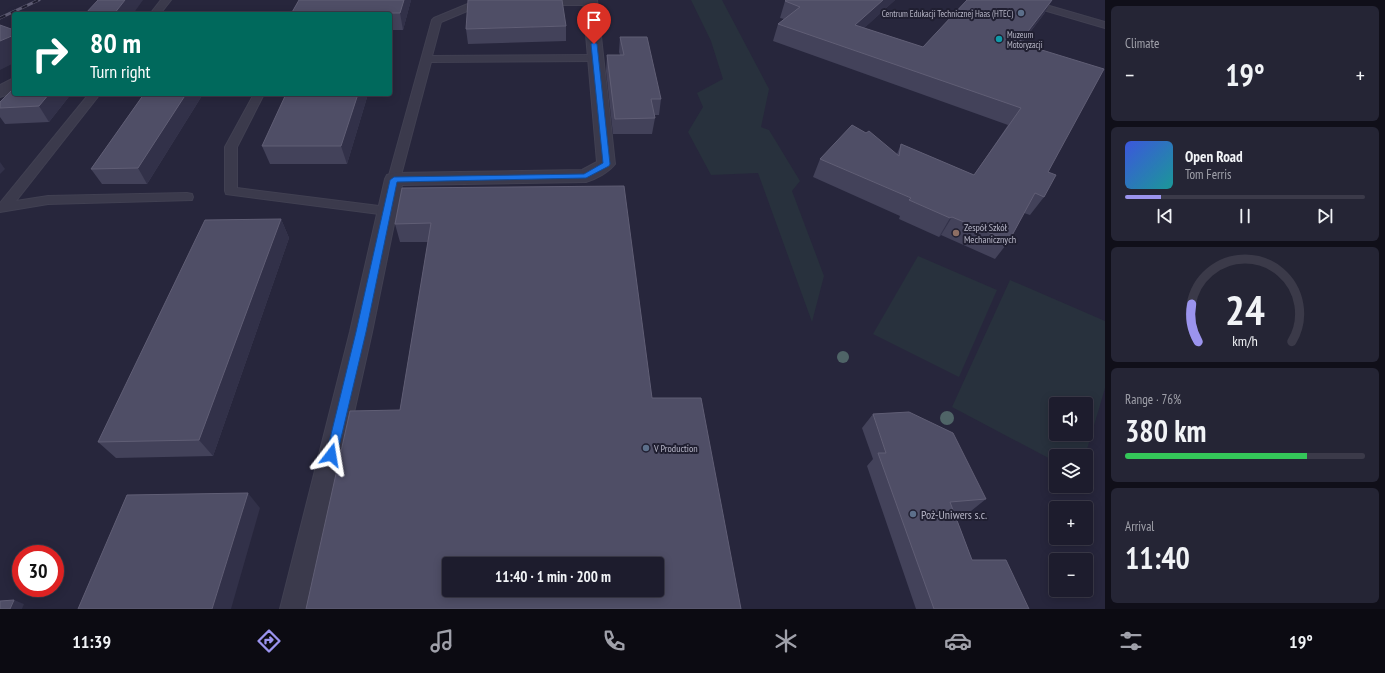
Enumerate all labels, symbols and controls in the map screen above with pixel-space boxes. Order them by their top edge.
pin [577,3,611,44]
place label: Centrum Edukacji Technicznej Haas (HTEC) [882,8,1014,20]
marker: Centrum Edukacji Technicznej Haas (HTEC) [1016,8,1026,18]
icon: arrive [583,9,605,31]
text: 80 m [90,24,141,61]
icon: right [24,28,76,80]
place label: Muzeum Motoryzacji [1007,29,1043,51]
marker: Muzeum Motoryzacji [994,34,1004,44]
text: Climate [1125,35,1159,52]
text: 19° [1225,55,1265,94]
text: Turn right [90,60,150,83]
text: − [1125,61,1134,89]
text: + [1356,61,1365,89]
text: Open Road [1185,147,1243,166]
text: Tom Ferris [1185,166,1231,183]
icon: previous [1154,205,1176,227]
icon: pause [1234,205,1256,227]
icon: next [1314,205,1336,227]
place label: Zespół Szkół Mechanicznych [964,221,1016,246]
marker: Zespół Szkół Mechanicznych [951,228,961,238]
text: 24 [1225,283,1265,336]
text: km/h [1232,331,1258,350]
text: Range · 76% [1125,391,1181,408]
map controls [1049,397,1093,597]
button: sound [1049,397,1093,441]
text: 380 km [1125,411,1206,450]
position arrow [310,434,352,476]
place label: V Production [653,442,698,455]
marker: V Production [641,443,651,453]
button: layers [1049,449,1093,493]
button: + [1049,501,1093,545]
place label: Poż-Uniwers s.c. [921,507,987,522]
marker: Poż-Uniwers s.c. [908,509,918,519]
text: Arrival [1125,518,1154,535]
text: 11:40 [1125,538,1190,577]
speed limit sign: 30 [12,545,64,597]
button: − [1049,553,1093,597]
text: 11:40 · 1 min · 200 m [495,567,611,586]
icon: directions [255,627,283,655]
icon: music [428,627,456,655]
icon: phone [600,627,628,655]
icon: climate [772,627,800,655]
icon: car [944,627,972,655]
icon: filters [1117,627,1145,655]
text: 11:39 [72,630,111,653]
text: 19° [1289,630,1313,653]

